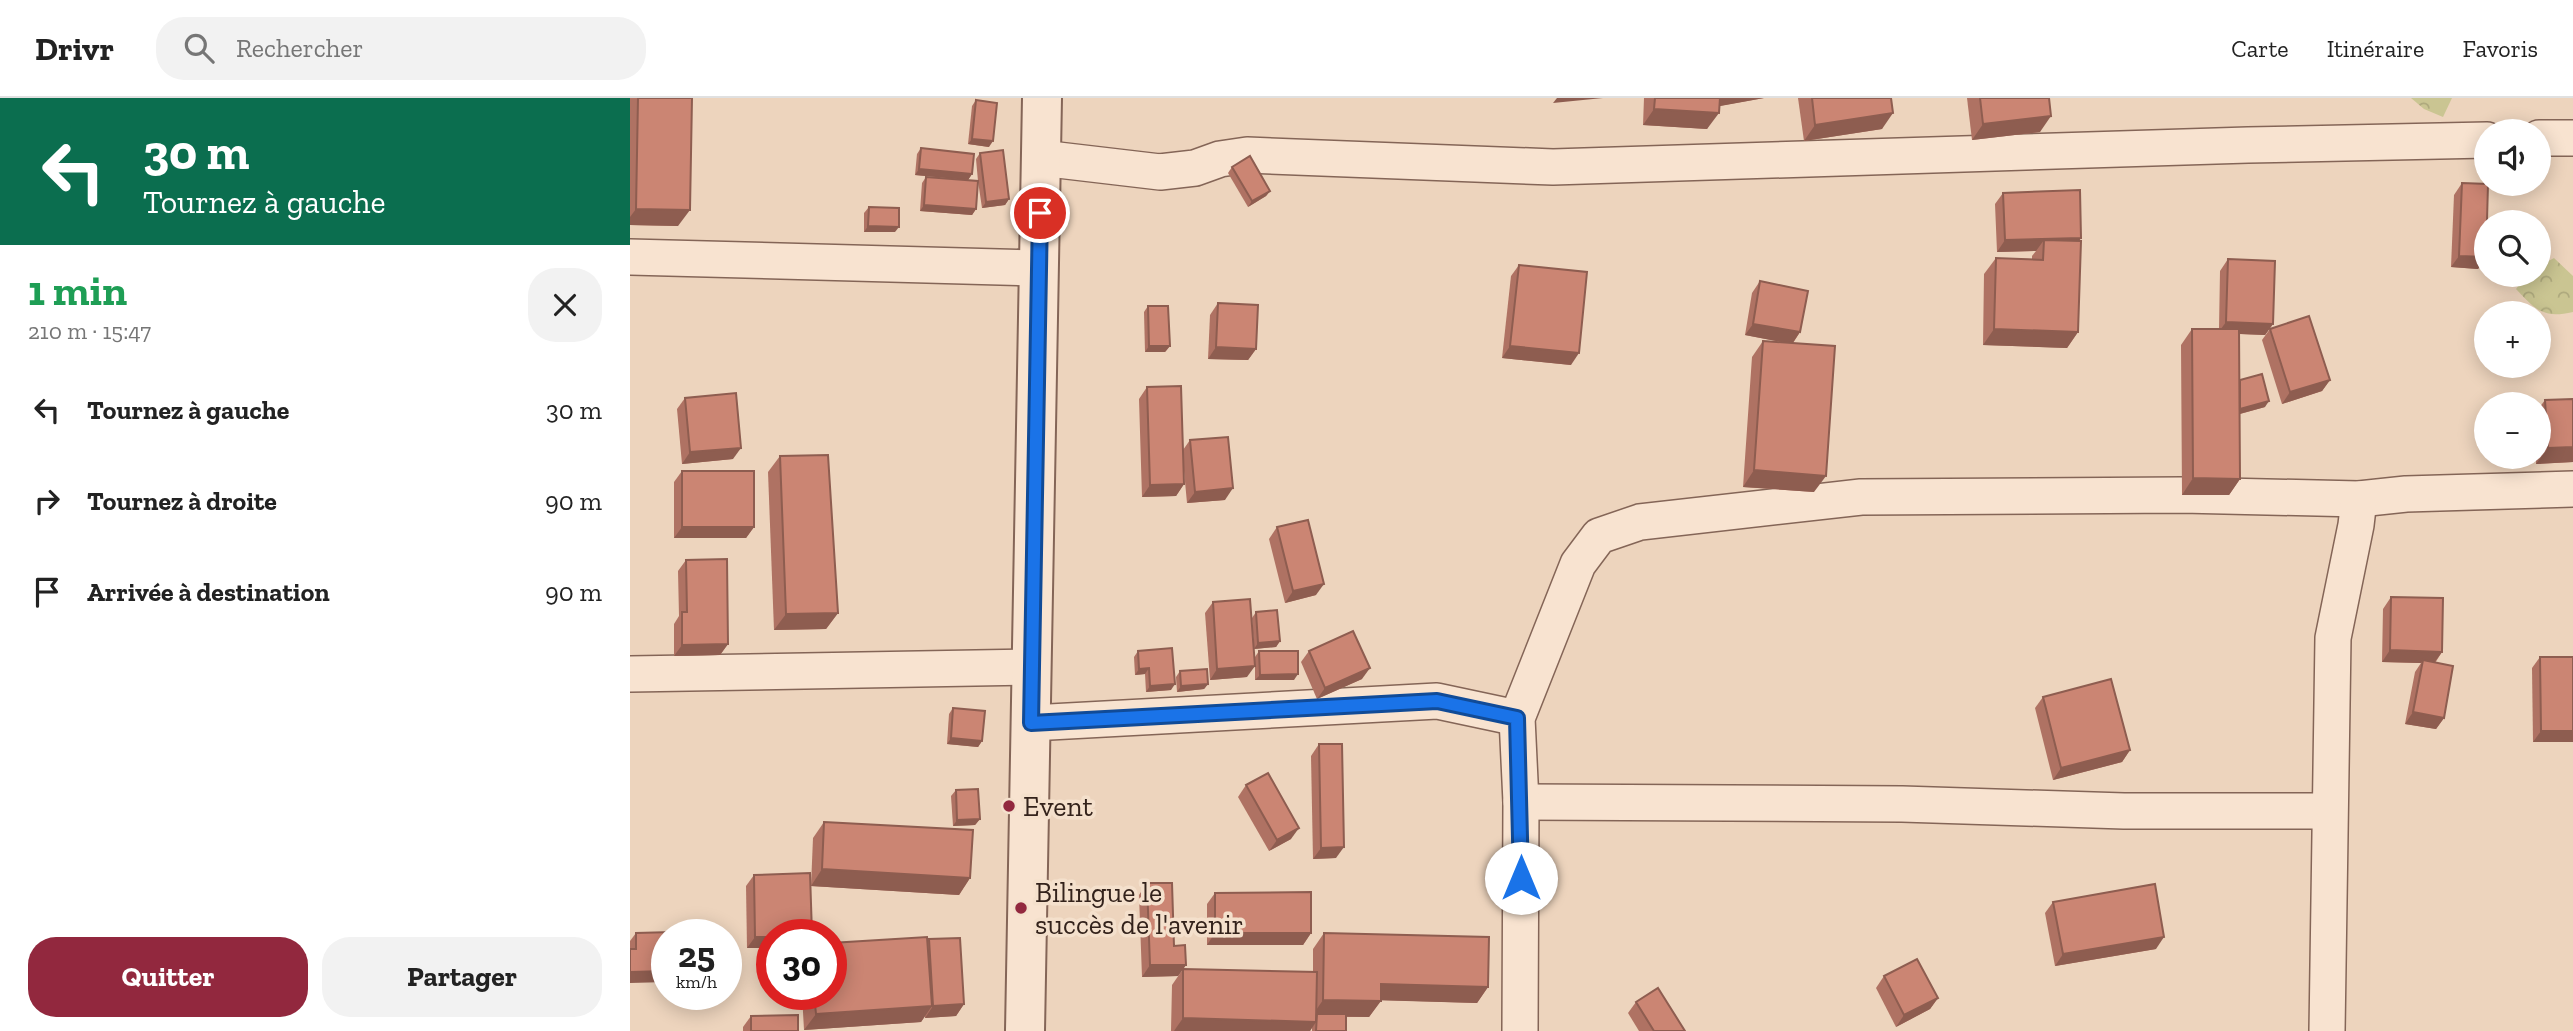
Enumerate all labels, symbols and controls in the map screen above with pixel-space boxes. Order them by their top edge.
search box [156,17,646,80]
text: Drivr [35,29,114,68]
icon: search [180,29,218,67]
text: Rechercher [236,32,363,64]
text: Carte [2231,34,2289,63]
text: Itinéraire [2327,34,2424,63]
text: Favoris [2462,34,2538,63]
map controls [2474,119,2551,469]
button: sound [2474,119,2551,196]
text: 30 m [143,123,249,182]
icon: left [28,126,119,217]
text: Tournez à gauche [143,183,386,221]
pin [1010,183,1070,243]
icon: arrive [1021,194,1059,232]
button: search [2474,210,2551,287]
text: 1 min [28,265,127,316]
button: close [528,268,602,342]
button: + [2474,301,2551,378]
text: 210 m · 15:47 [28,317,151,345]
icon: left [28,391,66,429]
button: − [2474,392,2551,469]
text: Tournez à gauche [87,394,289,426]
text: 30 m [546,394,602,426]
icon: right [28,482,66,520]
text: Tournez à droite [87,485,277,517]
text: 90 m [545,485,602,517]
icon: arrive [28,573,66,611]
text: Arrivée à destination [87,576,330,608]
text: 90 m [545,576,602,608]
place label: Event [1023,790,1093,823]
marker: Event [1001,798,1017,814]
position arrow [1484,841,1558,915]
place label: Bilingue le succès de l'avenir [1035,876,1244,941]
marker: Bilingue le succès de l'avenir [1013,900,1029,916]
speed limit sign: 30 [756,919,847,1010]
text: 25 [678,934,715,976]
button: Quitter [28,937,308,1017]
button: Partager [322,937,602,1017]
text: km/h [676,971,717,993]

